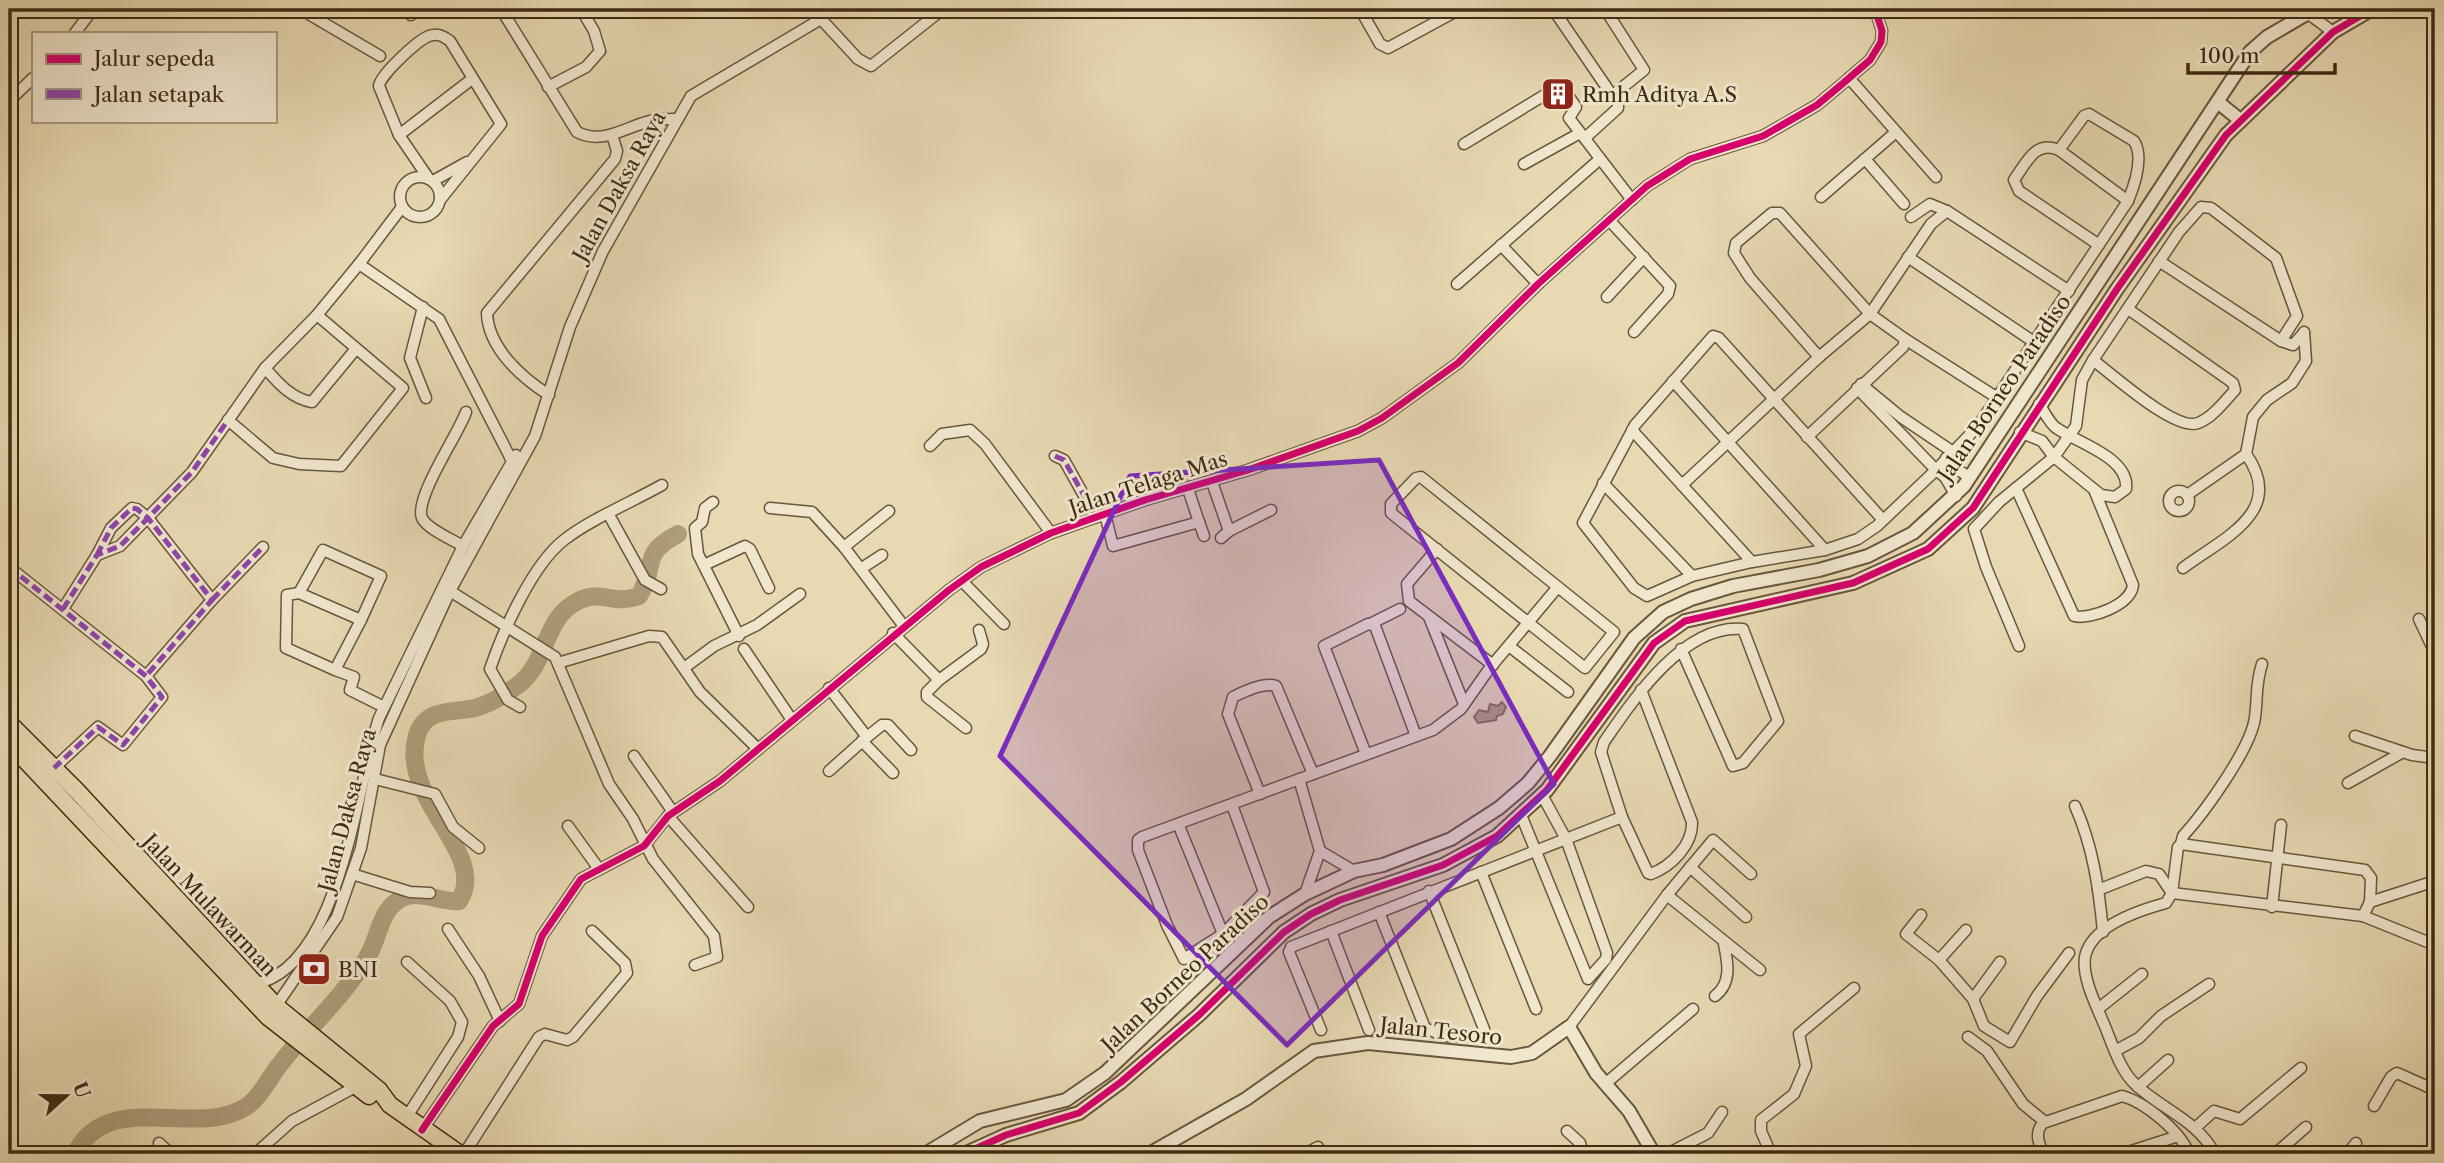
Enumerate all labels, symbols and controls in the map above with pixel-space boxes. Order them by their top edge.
legend [32,32,276,122]
scale bar [2188,32,2336,76]
text: 100 m [2199,43,2260,68]
text: Jalur sepeda [91,46,216,71]
building icon: Rmh Aditya A.S [1539,75,1577,113]
text: Jalan setapak [91,82,225,107]
place label: Rmh Aditya A.S [1582,82,1737,107]
street label: Jalan Daksa Raya [566,106,671,268]
street label: Jalan Borneo Paradiso [1931,290,2076,489]
street label: Jalan Telaga Mas [1063,446,1230,521]
street label: Jalan Daksa Raya [312,725,381,897]
street label: Jalan Mulawarman [136,827,282,981]
street label: Jalan Borneo Paradiso [1094,889,1274,1059]
bank icon: BNI [295,950,333,988]
place label: BNI [338,957,378,982]
street label: Jalan Tesoro [1376,1012,1503,1050]
north arrow [32,1062,102,1132]
text: U [68,1079,95,1102]

